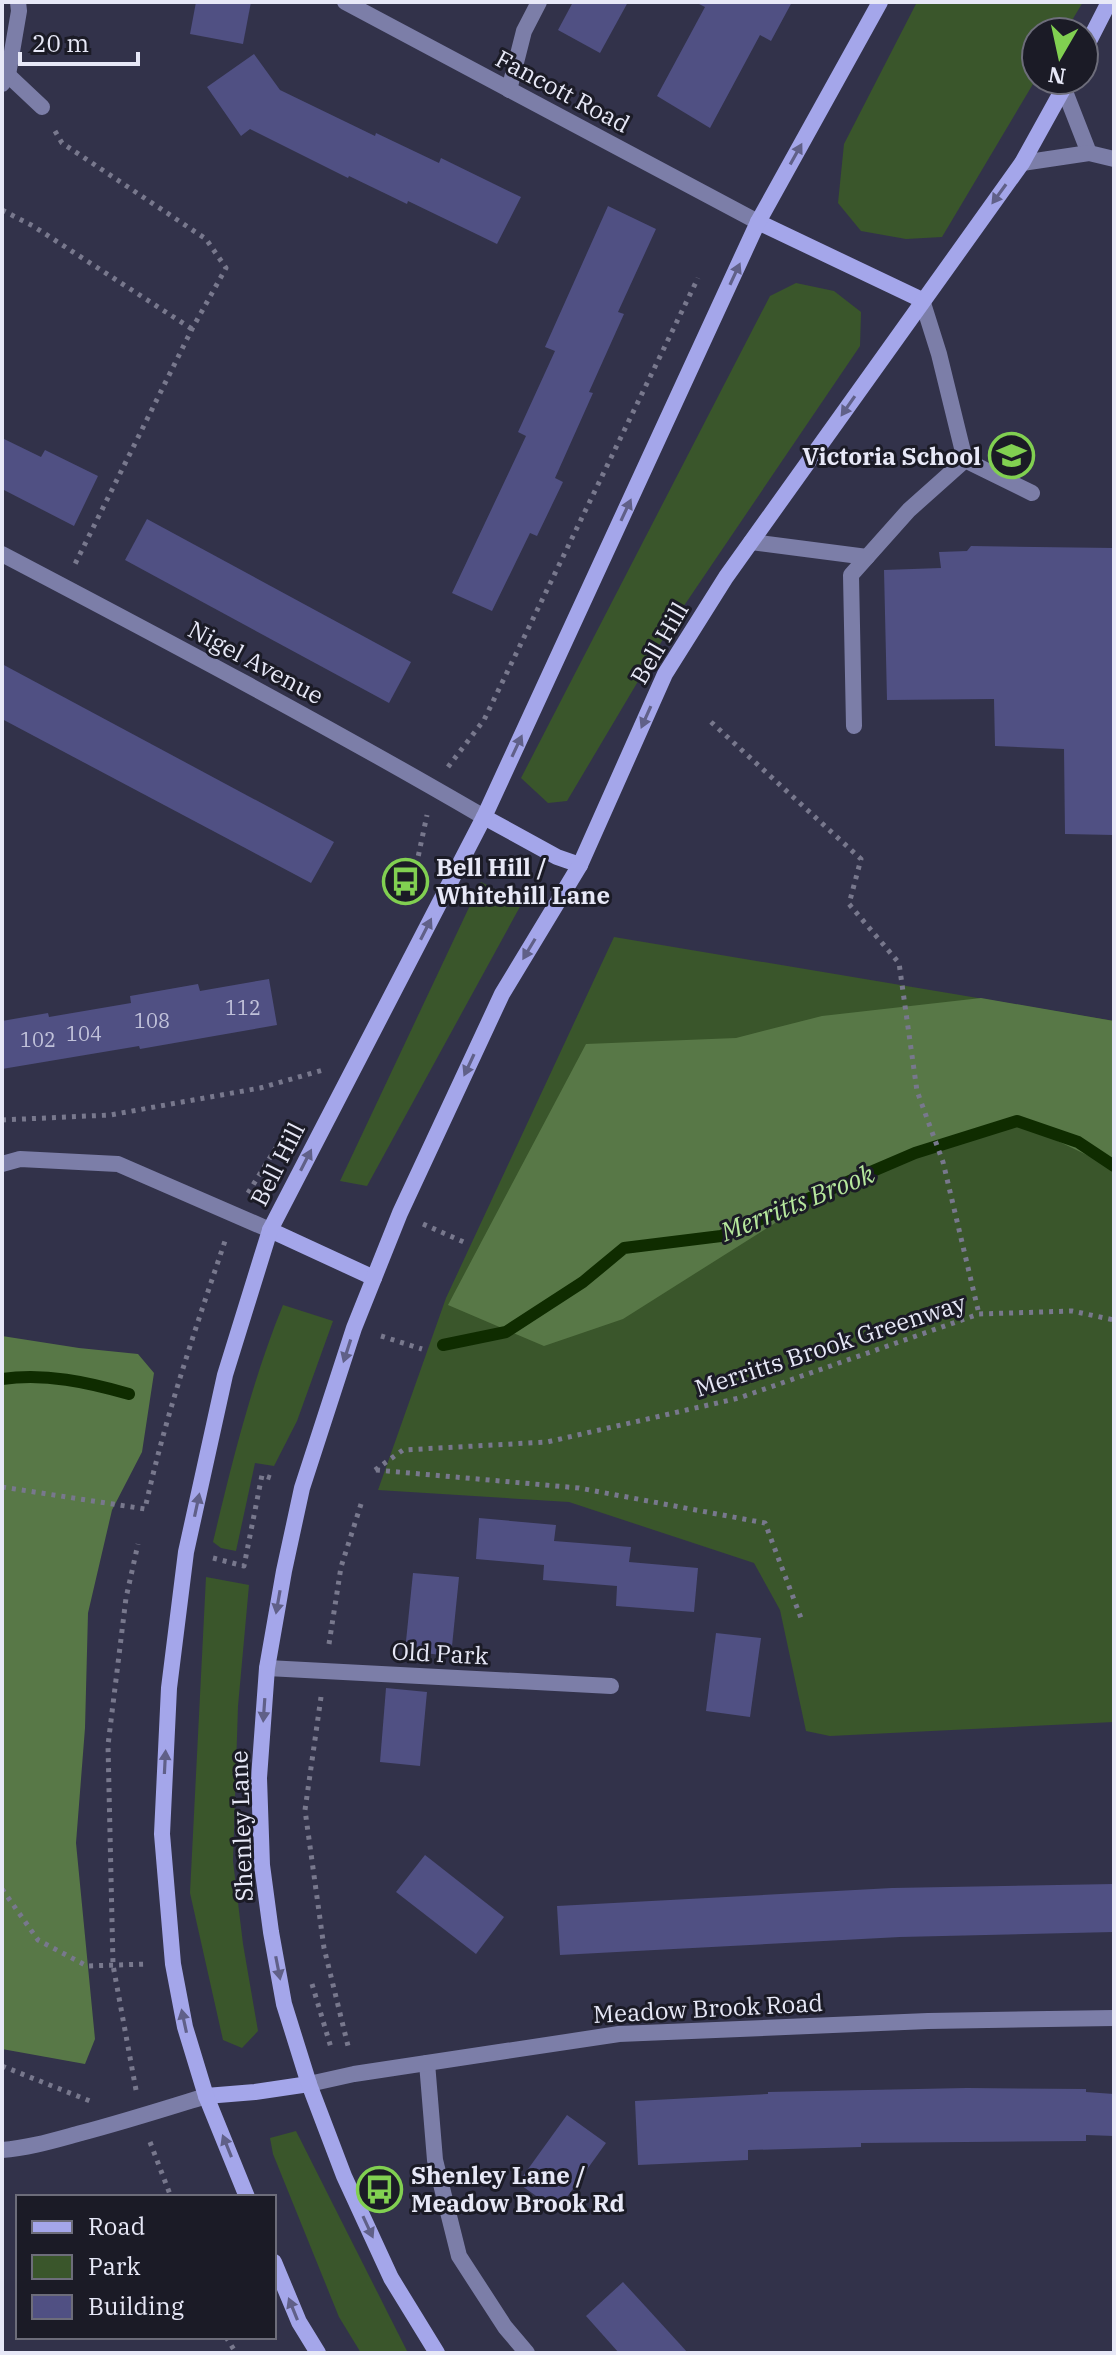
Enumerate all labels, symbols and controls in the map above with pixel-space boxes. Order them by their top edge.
scale bar [20,16,138,66]
north arrow [1020,16,1100,96]
text: 20 m [32,27,89,59]
street label: Fancott Road [490,42,636,140]
text: N [1046,61,1068,92]
one-way arrow [789,142,803,165]
one-way arrow [992,184,1007,205]
one-way arrow [728,262,741,285]
one-way arrow [840,395,856,416]
school or university icon: Victoria School [988,432,1036,480]
place label: Victoria School [802,440,981,472]
one-way arrow [619,498,633,521]
street label: Bell Hill [623,596,695,690]
street label: Nigel Avenue [183,613,329,711]
one-way arrow [639,706,653,729]
one-way arrow [510,734,524,757]
place label: Bell Hill / Whitehill Lane [436,851,610,911]
bus stop icon: Bell Hill / Whitehill Lane [381,857,429,905]
one-way arrow [419,918,432,941]
one-way arrow [522,938,536,960]
house number: 112 [225,994,261,1021]
house number: 108 [134,1007,170,1034]
house number: 104 [66,1020,102,1047]
house number: 102 [20,1026,56,1053]
one-way arrow [462,1053,476,1077]
street label: Bell Hill [242,1117,312,1211]
one-way arrow [300,1149,313,1172]
water label: Merritts Brook [714,1156,879,1249]
street label: Merritts Brook Greenway [690,1286,970,1404]
one-way arrow [340,1339,352,1363]
one-way arrow [191,1492,204,1517]
one-way arrow [272,1590,284,1615]
street label: Old Park [391,1634,489,1672]
one-way arrow [257,1697,270,1722]
one-way arrow [159,1749,172,1774]
street label: Shenley Lane [222,1750,260,1902]
one-way arrow [272,1956,284,1981]
street label: Meadow Brook Road [592,1986,824,2030]
one-way arrow [177,2008,190,2033]
one-way arrow [220,2134,233,2158]
place label: Shenley Lane / Meadow Brook Rd [411,2159,625,2219]
bus stop icon: Shenley Lane / Meadow Brook Rd [356,2165,404,2213]
legend [16,2195,276,2339]
text: Road [88,2210,145,2242]
one-way arrow [361,2216,375,2239]
text: Park [88,2250,140,2282]
text: Building [88,2290,184,2322]
one-way arrow [287,2297,300,2321]

